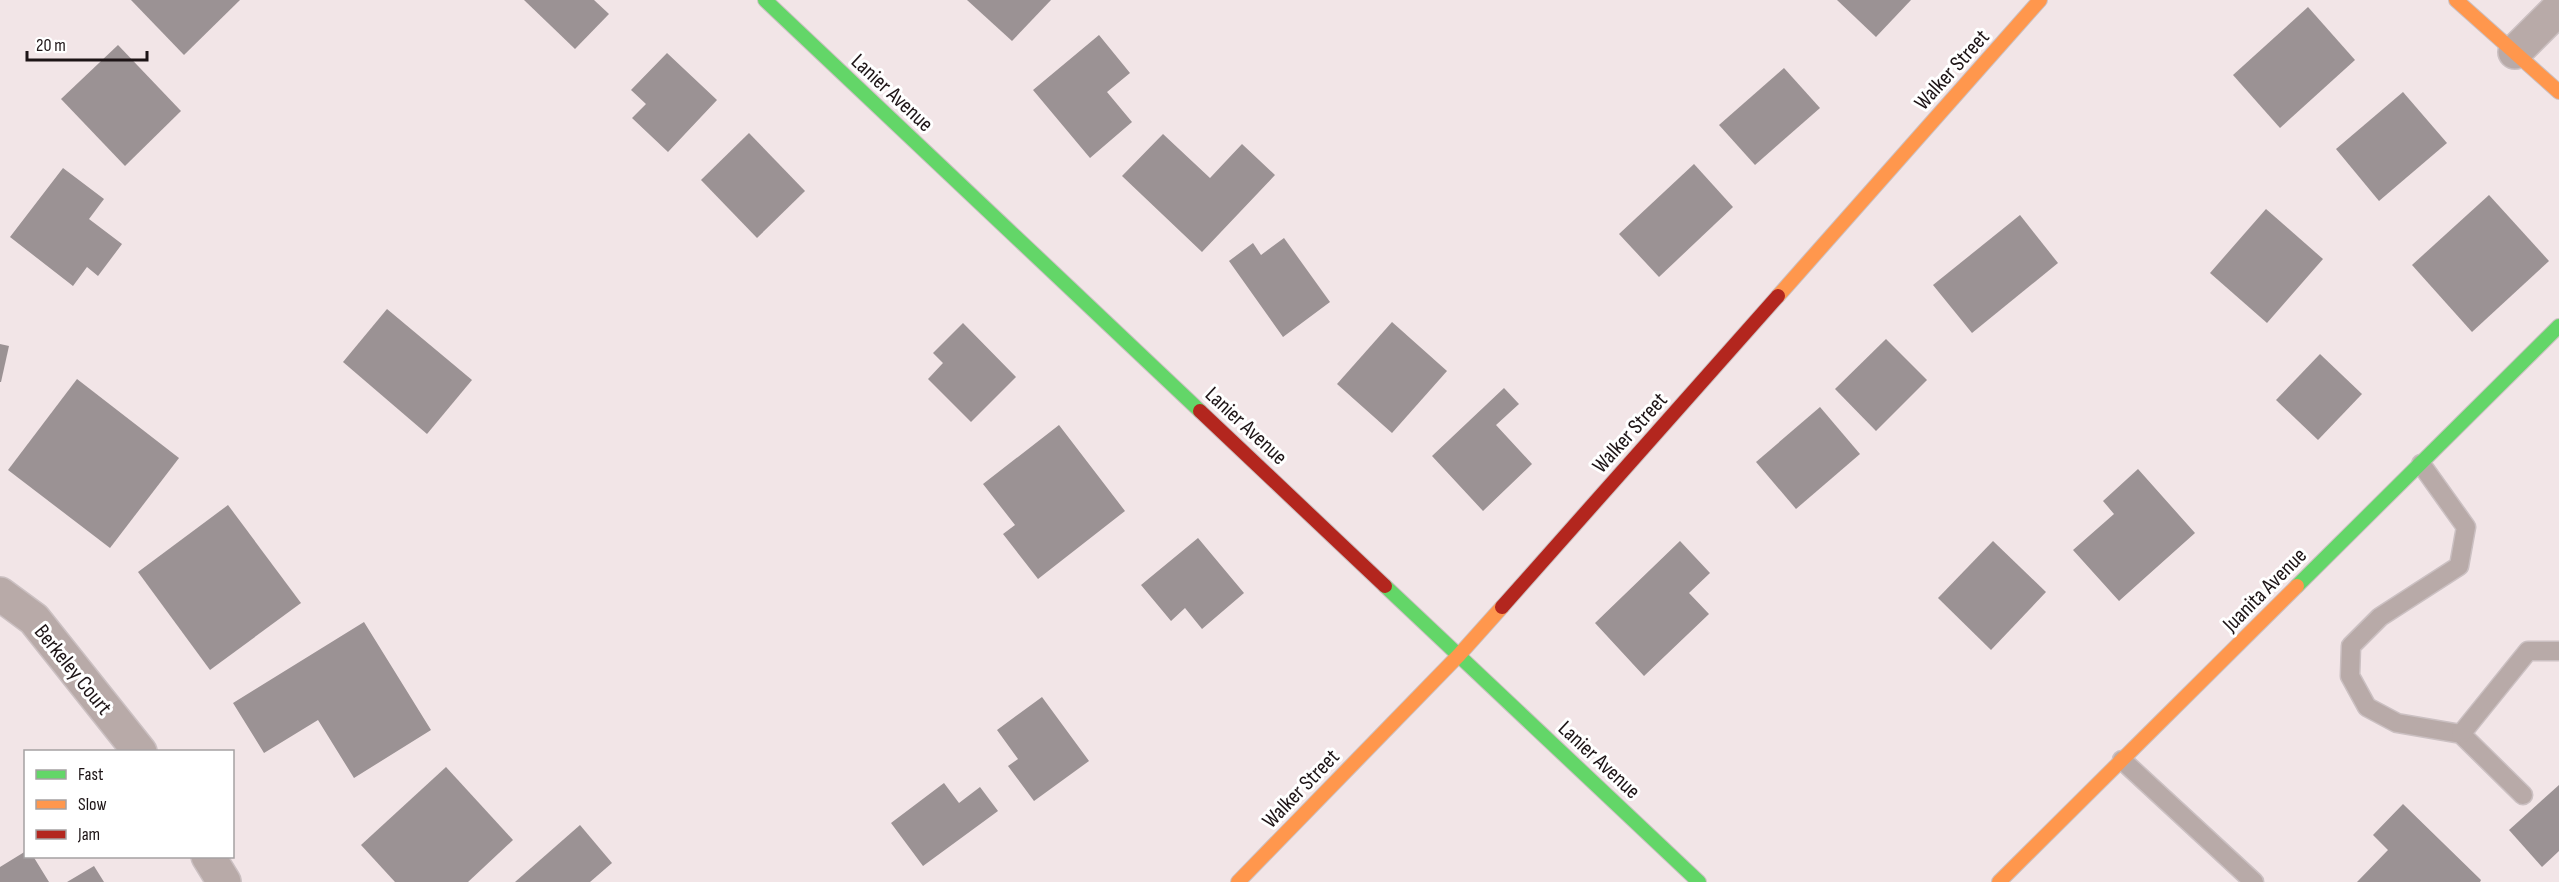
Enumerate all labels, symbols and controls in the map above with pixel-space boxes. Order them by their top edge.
scale bar [27,24,147,62]
street label: Walker Street [1909,24,1996,116]
text: 20 m [36,35,66,56]
street label: Lanier Avenue [845,48,939,138]
street label: Lanier Avenue [1199,381,1293,471]
street label: Walker Street [1587,387,1674,479]
street label: Juanita Avenue [2217,542,2313,639]
street label: Berkeley Court [28,619,118,721]
street label: Lanier Avenue [1552,715,1646,805]
street label: Walker Street [1257,744,1346,834]
legend [24,750,234,858]
text: Fast [78,764,104,785]
text: Slow [78,794,107,815]
text: Jam [77,824,100,845]

